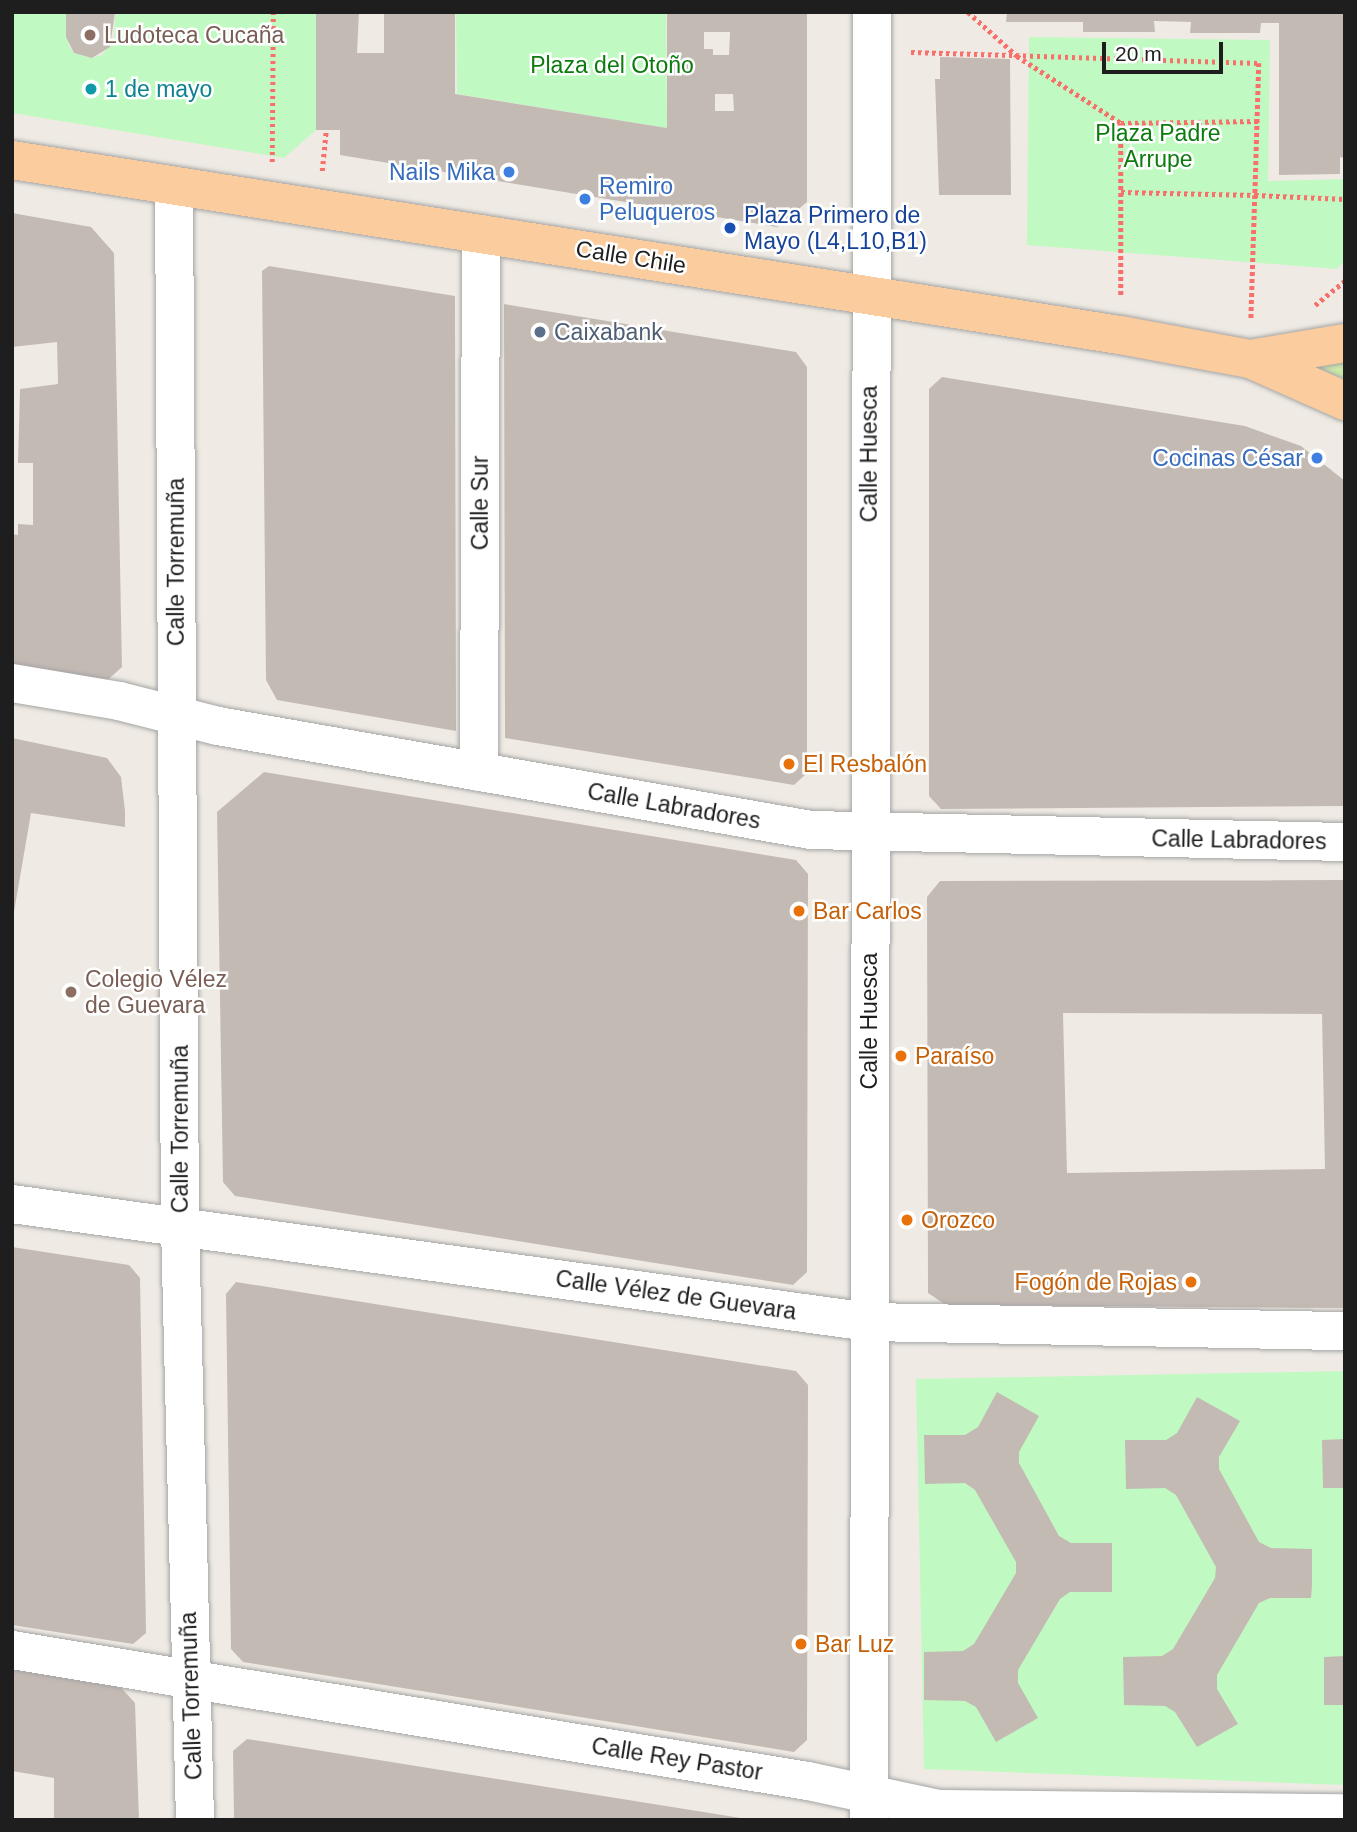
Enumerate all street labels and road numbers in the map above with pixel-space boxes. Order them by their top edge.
street label: Calle Chile [574,235,688,279]
street label: Calle Huesca [855,386,883,522]
street label: Calle Sur [466,456,494,550]
street label: Calle Torremuña [162,478,190,646]
street label: Calle Labradores [585,777,763,835]
street label: Calle Labradores [1151,825,1327,855]
street label: Calle Huesca [855,953,883,1089]
street label: Calle Torremuña [166,1045,194,1213]
street label: Calle Vélez de Guevara [554,1264,798,1326]
street label: Calle Torremuña [174,1611,208,1781]
street label: Calle Rey Pastor [590,1732,764,1786]

